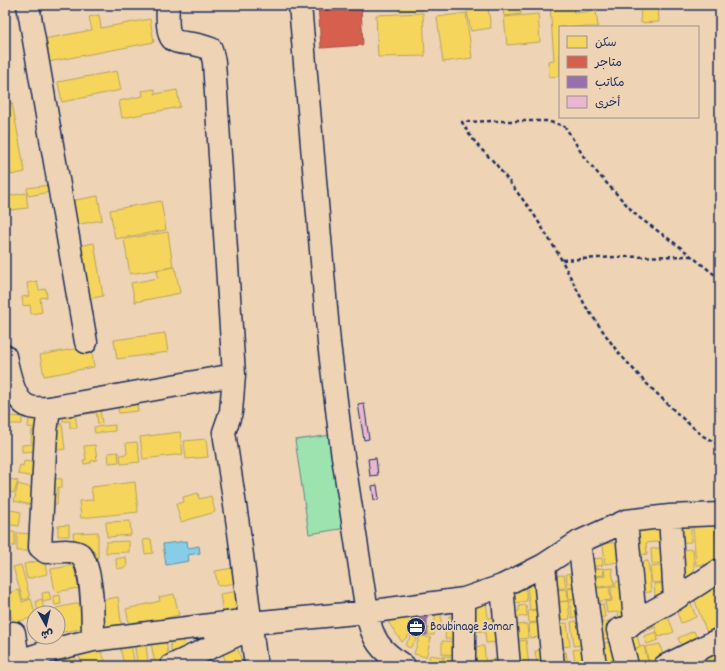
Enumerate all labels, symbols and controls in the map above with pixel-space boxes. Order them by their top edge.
legend [559,26,699,118]
text: سكن [595,35,617,52]
text: متاجر [594,55,622,72]
text: مكاتب [595,75,624,92]
text: أخرى [595,95,620,112]
north arrow [26,605,66,645]
office icon: Boubinage 3omar [405,616,427,638]
place label: Boubinage 3omar [430,618,514,637]
text: ش [40,624,54,642]

